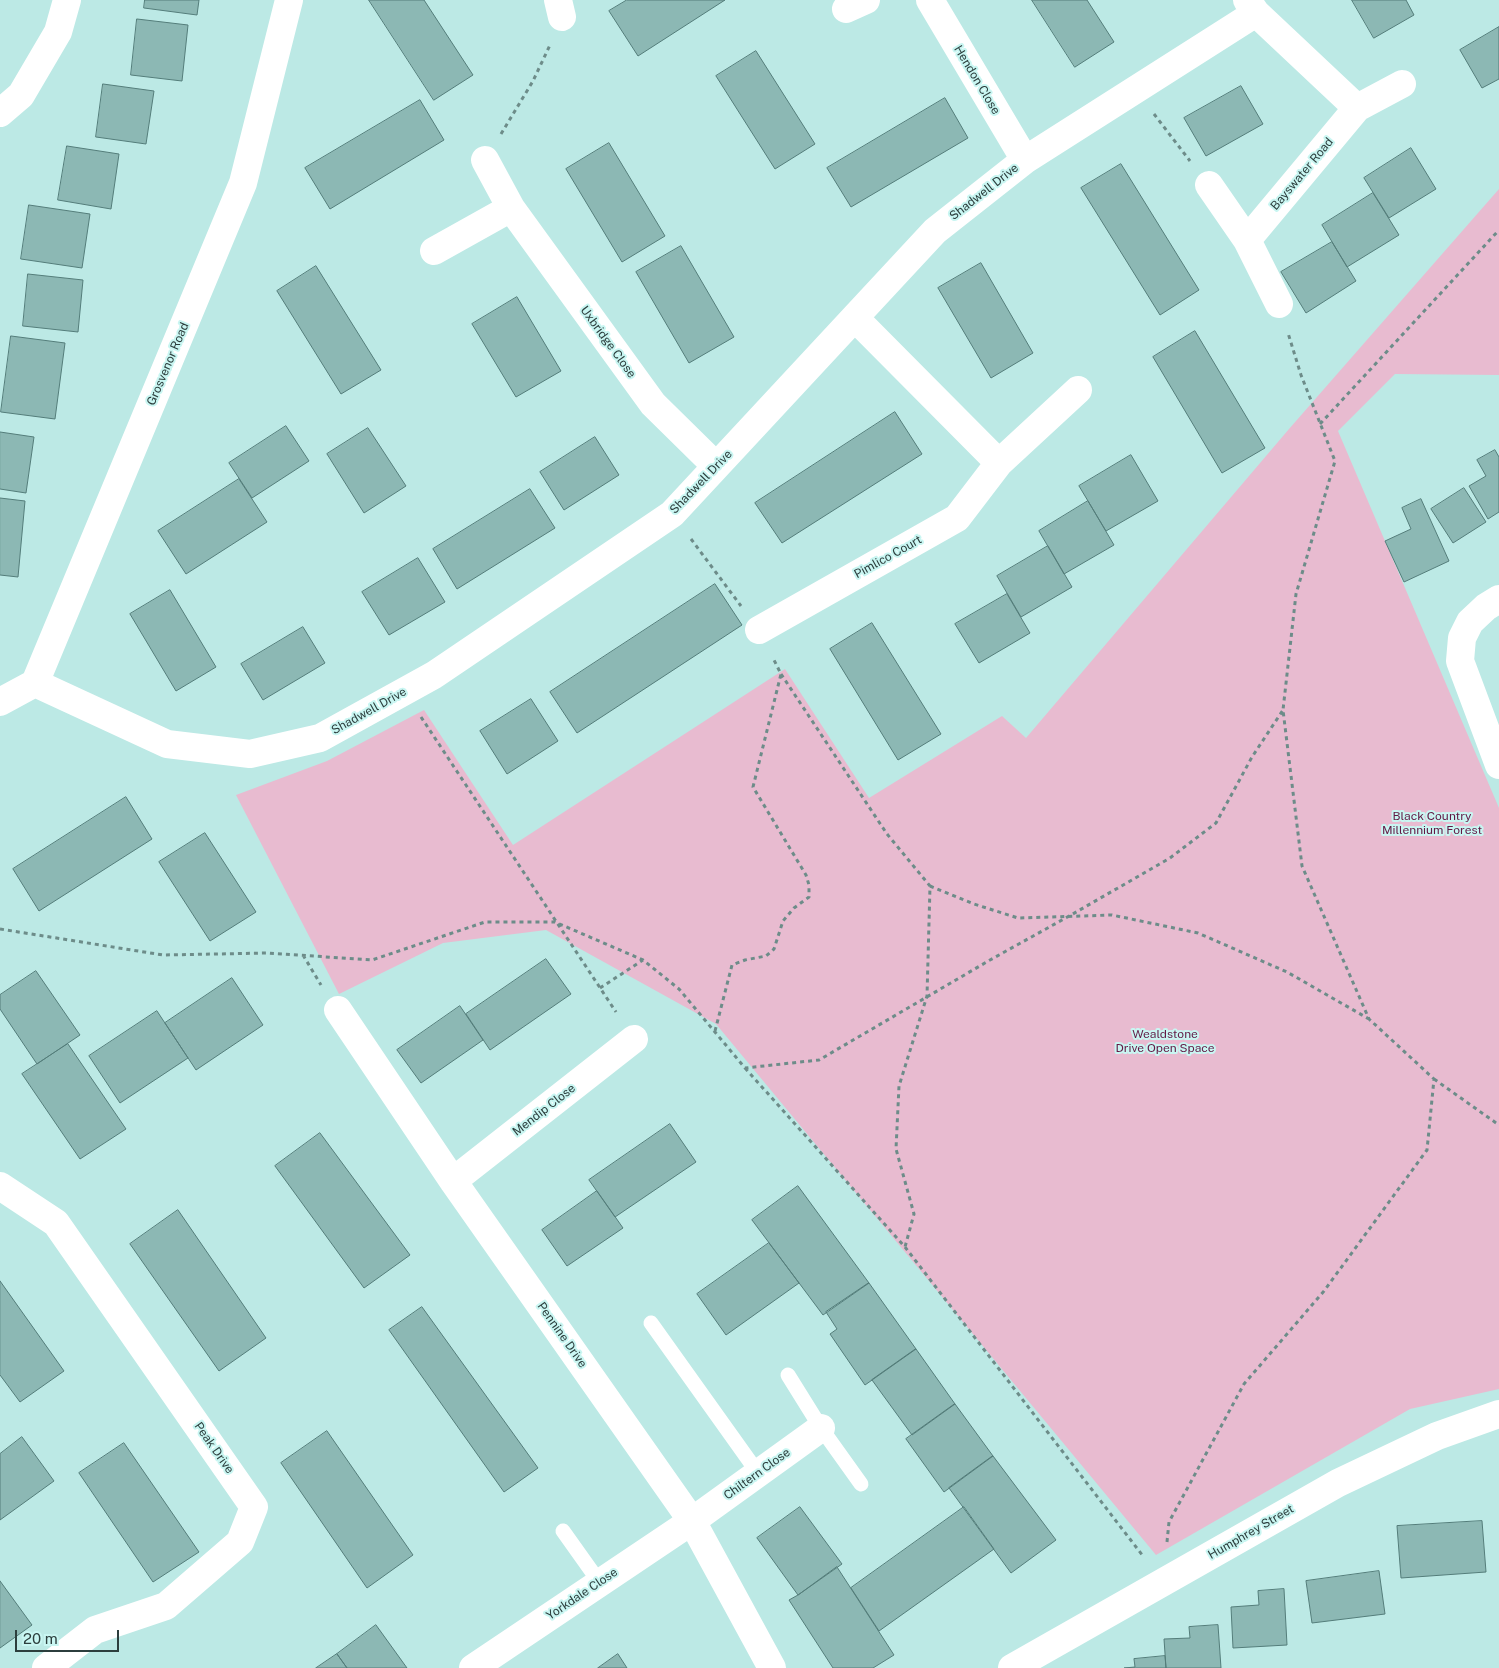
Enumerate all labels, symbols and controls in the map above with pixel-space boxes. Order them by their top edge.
street label: Hendon Close [951,43,1003,117]
street label: Bayswater Road [1268,135,1336,213]
street label: Shadwell Drive [947,161,1021,223]
street label: Uxbridge Close [577,303,639,381]
street label: Grosvenor Road [144,320,192,408]
street label: Shadwell Drive [667,447,735,517]
street label: Pimlico Court [852,533,924,581]
street label: Shadwell Drive [329,684,409,738]
park label: Black Country Millennium Forest [1382,809,1482,837]
park label: Wealdstone Drive Open Space [1115,1027,1215,1055]
street label: Mendip Close [510,1081,578,1139]
street label: Pennine Drive [534,1300,590,1370]
street label: Peak Drive [191,1420,237,1476]
street label: Chiltern Close [721,1445,793,1503]
street label: Humphrey Street [1206,1502,1296,1562]
street label: Yorkdale Close [544,1565,620,1623]
scale bar [18,1620,121,1652]
text: 20 m [23,1630,58,1647]

